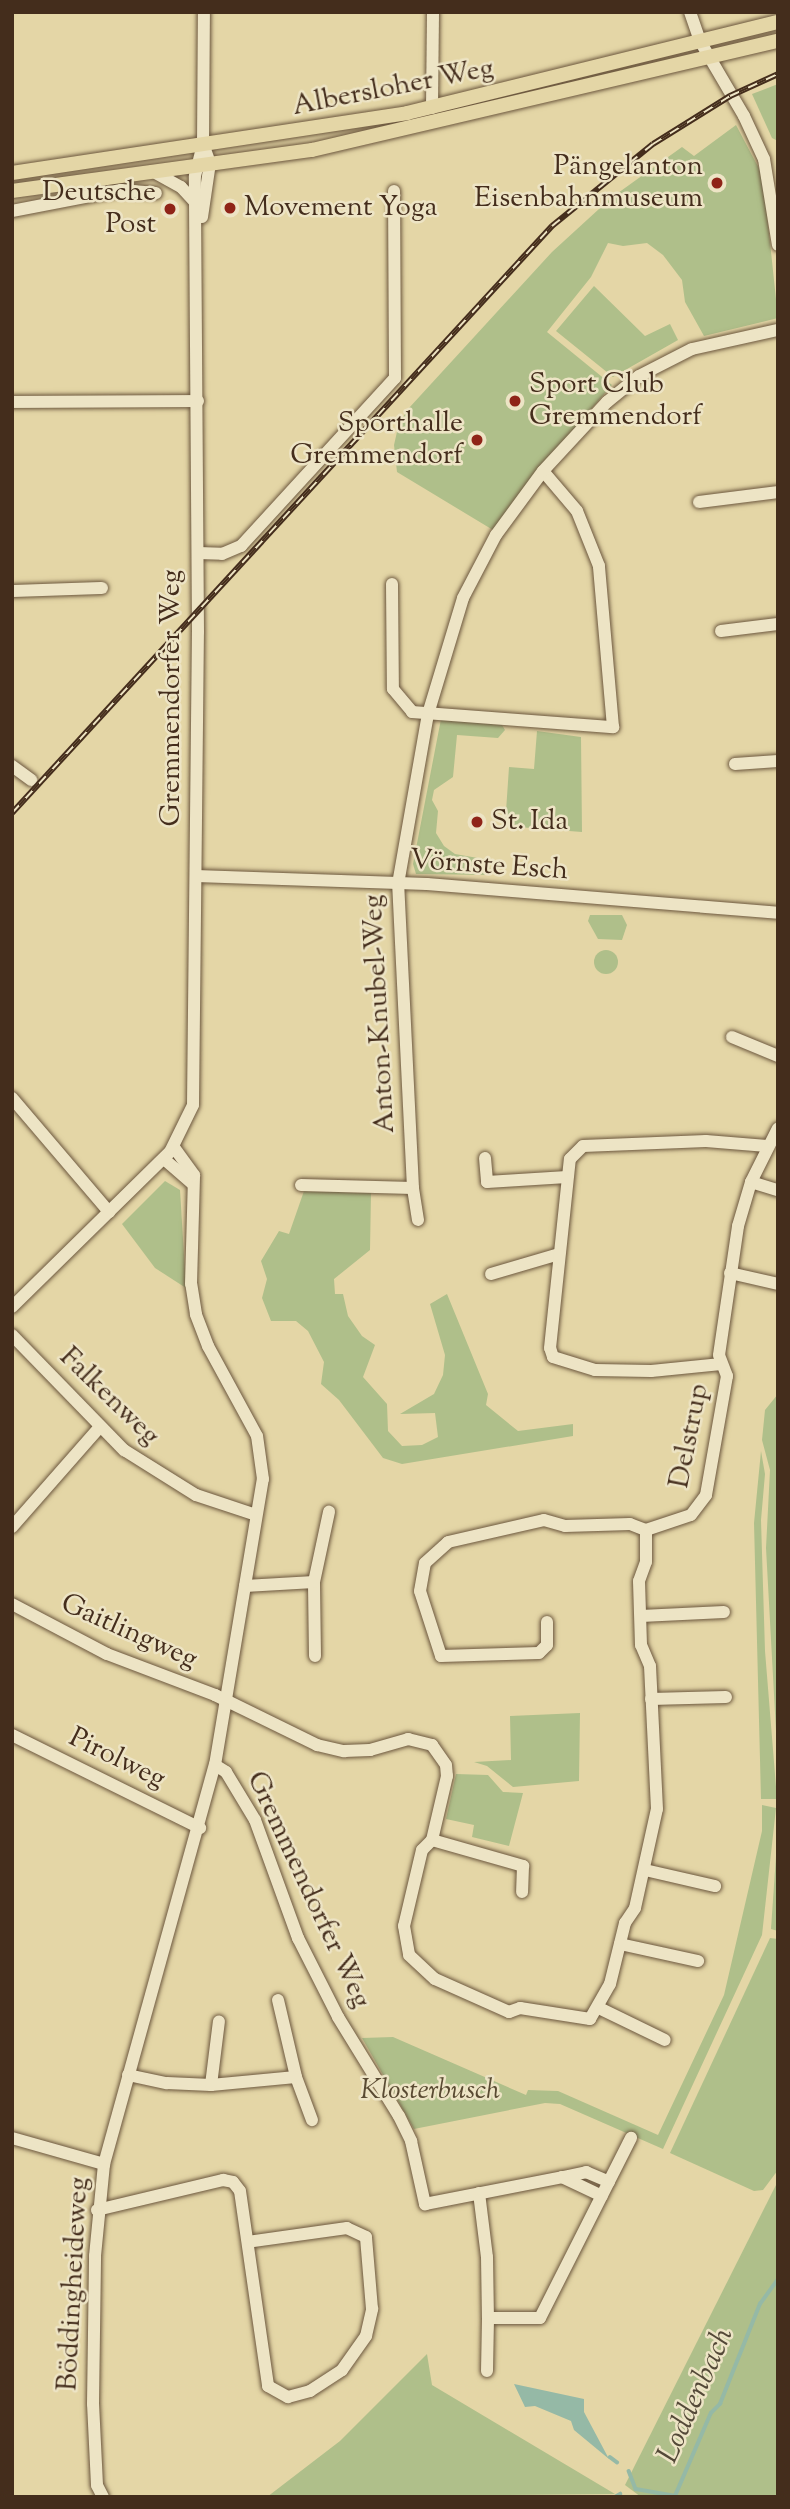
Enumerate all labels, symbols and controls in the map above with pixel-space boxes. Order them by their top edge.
street label: Albersloher Weg [290,52,496,124]
place label: Pängelanton Eisenbahnmuseum [474,150,703,216]
marker: Pängelanton Eisenbahnmuseum [709,175,725,191]
place label: Deutsche Post [42,176,156,242]
place label: Movement Yoga [244,191,438,225]
marker: Movement Yoga [222,200,238,216]
marker: Deutsche Post [162,201,178,217]
place label: Sport Club Gremmendorf [529,368,702,434]
marker: Sport Club Gremmendorf [507,393,523,409]
place label: Sporthalle Gremmendorf [290,407,463,473]
marker: Sporthalle Gremmendorf [469,432,485,448]
street label: Gremmendorfer Weg [155,570,189,826]
place label: St. Ida [491,805,568,839]
marker: St. Ida [469,814,485,830]
street label: Vörnste Esch [409,844,569,888]
street label: Anton-Knubel-Weg [357,894,403,1134]
street label: Falkenweg [52,1341,166,1453]
street label: Delstrup [663,1381,717,1491]
street label: Gaitlingweg [56,1587,202,1677]
street label: Pirolweg [63,1721,171,1797]
street label: Gremmendorfer Weg [239,1767,377,2013]
park label: Klosterbusch [360,2074,500,2108]
street label: Böddingheideweg [52,2176,96,2392]
water label: Loddenbach [651,2323,743,2469]

